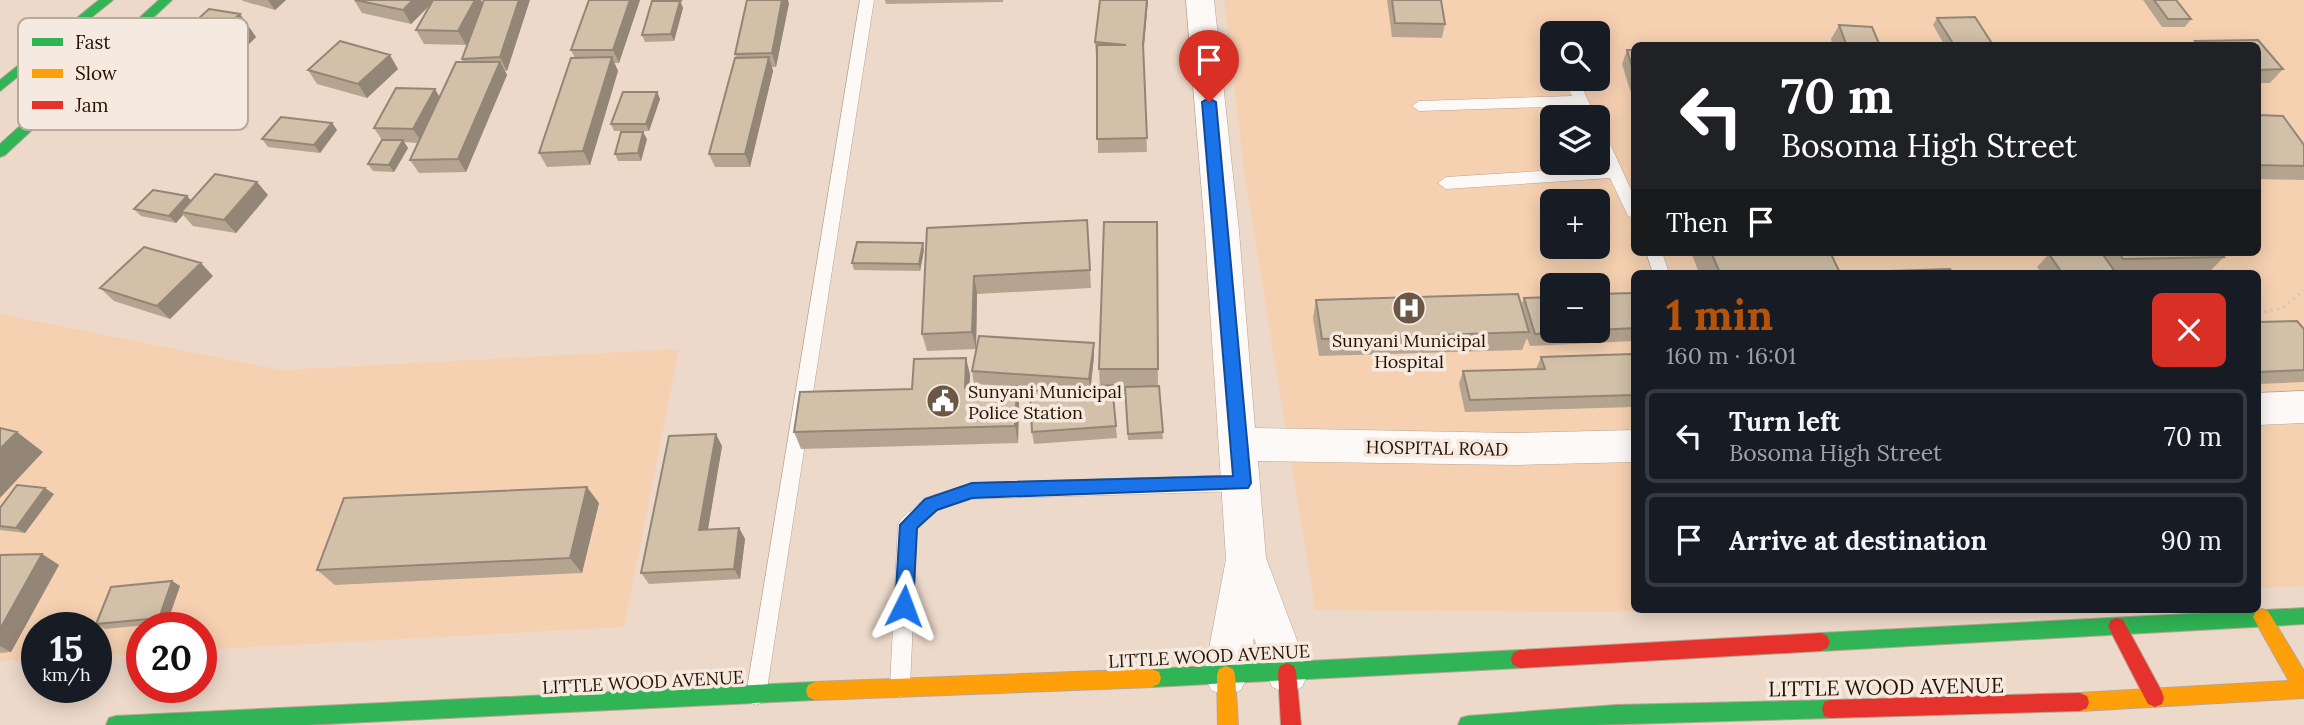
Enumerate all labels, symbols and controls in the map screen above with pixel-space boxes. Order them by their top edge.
legend [18,18,248,130]
map controls [1540,21,1610,343]
button: search [1540,21,1610,91]
text: Fast [75,30,111,54]
pin [1179,30,1239,102]
icon: arrive [1190,41,1228,79]
text: Slow [75,61,118,85]
text: 70 m [1781,64,1893,126]
icon: left [1666,70,1757,161]
text: Jam [74,93,109,117]
button: layers [1540,105,1610,175]
text: Bosoma High Street [1781,125,2077,166]
button: + [1540,189,1610,259]
icon: arrive [1742,203,1780,241]
text: Then [1666,206,1728,239]
button: − [1540,273,1610,343]
text: 1 min [1666,288,1773,342]
hospital icon: Sunyani Municipal Hospital [1390,289,1428,327]
button: close [2152,293,2226,367]
place label: Sunyani Municipal Hospital [1332,329,1486,373]
text: 160 m · 16:01 [1666,341,1796,370]
place label: Sunyani Municipal Police Station [968,380,1122,424]
public building icon: Sunyani Municipal Police Station [924,382,962,420]
text: Turn left [1729,405,1840,438]
icon: left [1670,417,1708,455]
text: 70 m [2164,420,2222,453]
street label: HOSPITAL ROAD [1365,435,1509,461]
text: Bosoma High Street [1729,438,1942,467]
icon: arrive [1670,521,1708,559]
text: Arrive at destination [1729,524,1987,557]
text: 90 m [2161,524,2222,557]
position arrow [867,569,941,643]
speed limit sign: 20 [126,612,217,703]
text: 15 [50,626,83,671]
street label: LITTLE WOOD AVENUE [1108,639,1310,673]
text: km/h [42,663,91,686]
street label: LITTLE WOOD AVENUE [542,665,744,699]
street label: LITTLE WOOD AVENUE [1768,671,2004,703]

